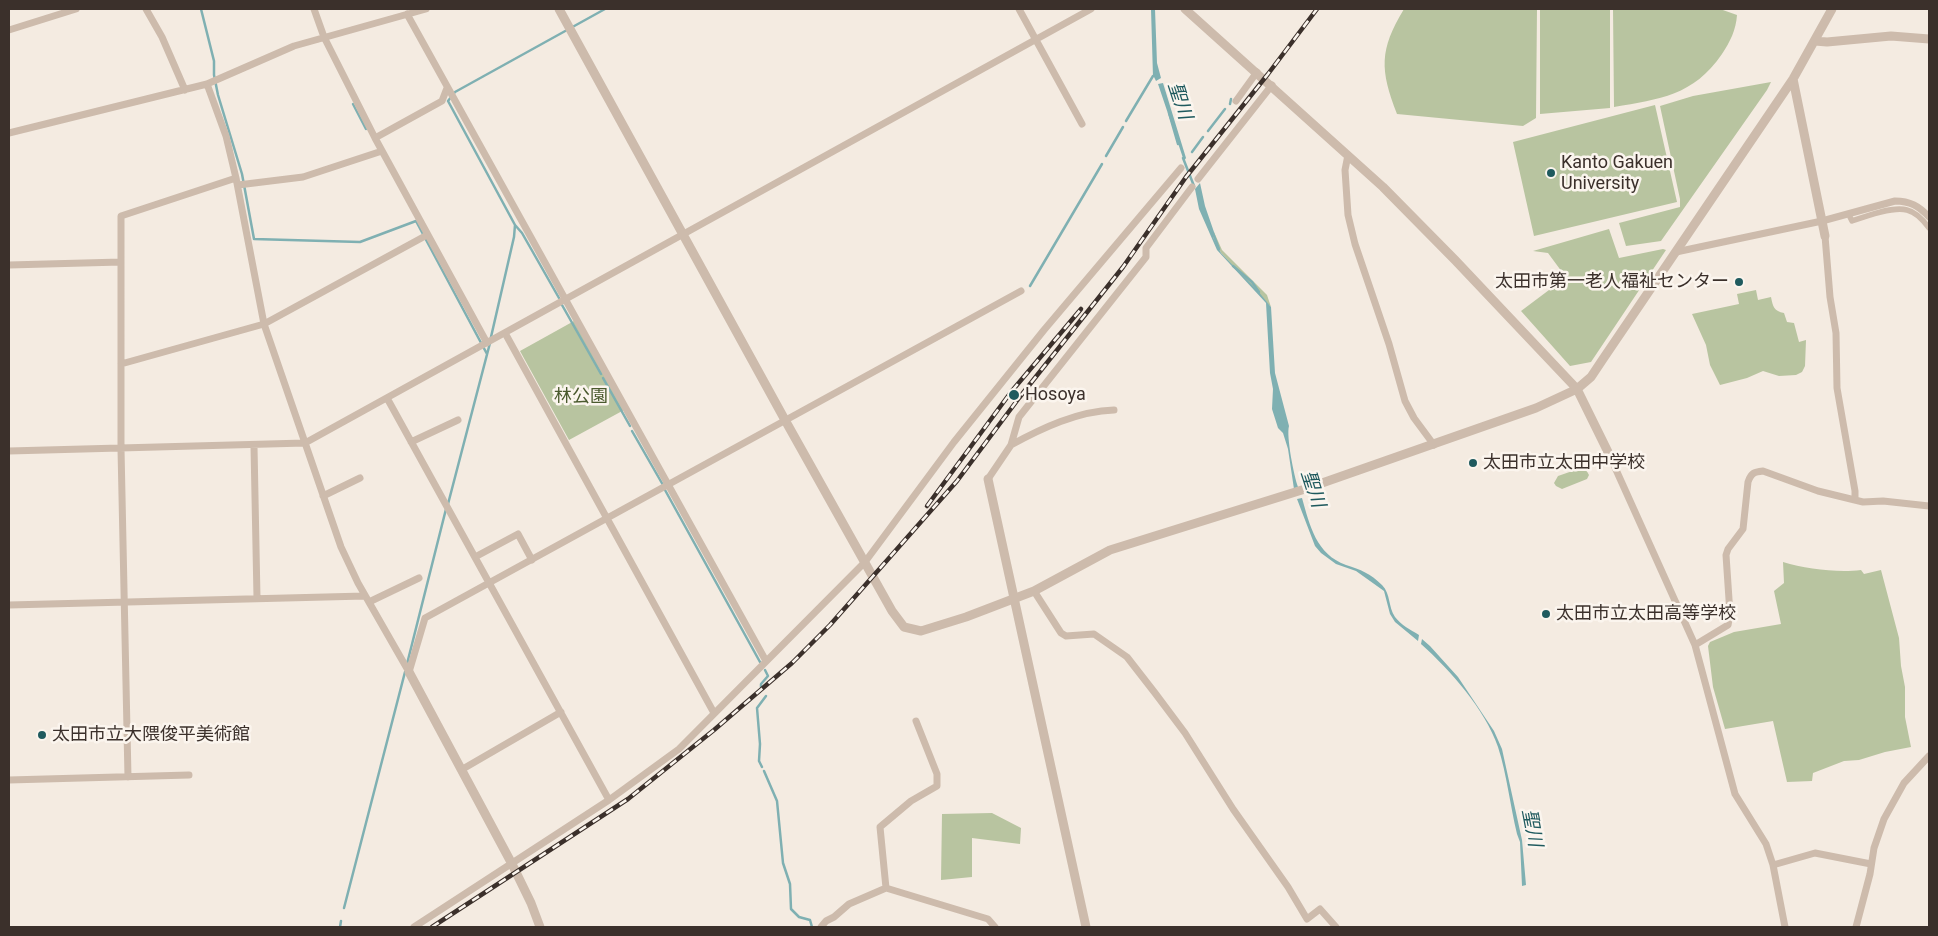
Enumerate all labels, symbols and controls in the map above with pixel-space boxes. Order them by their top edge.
water label: 聖川 [1162,79,1196,123]
place label: Kanto Gakuen University [1561,152,1673,194]
marker: Kanto Gakuen University [1545,167,1557,179]
place label: 太田市第一老人福祉センター [1495,271,1729,293]
marker: 太田市第一老人福祉センター [1733,276,1745,288]
place label: Hosoya [1025,384,1086,406]
park label: 林公園 [554,386,608,408]
marker: Hosoya [1007,388,1021,402]
place label: 太田市立太田中学校 [1483,452,1645,474]
marker: 太田市立太田中学校 [1467,457,1479,469]
water label: 聖川 [1295,467,1329,511]
place label: 太田市立太田高等学校 [1556,603,1736,625]
marker: 太田市立太田高等学校 [1540,608,1552,620]
place label: 太田市立大隈俊平美術館 [52,724,250,746]
marker: 太田市立大隈俊平美術館 [36,729,48,741]
water label: 聖川 [1516,807,1546,849]

